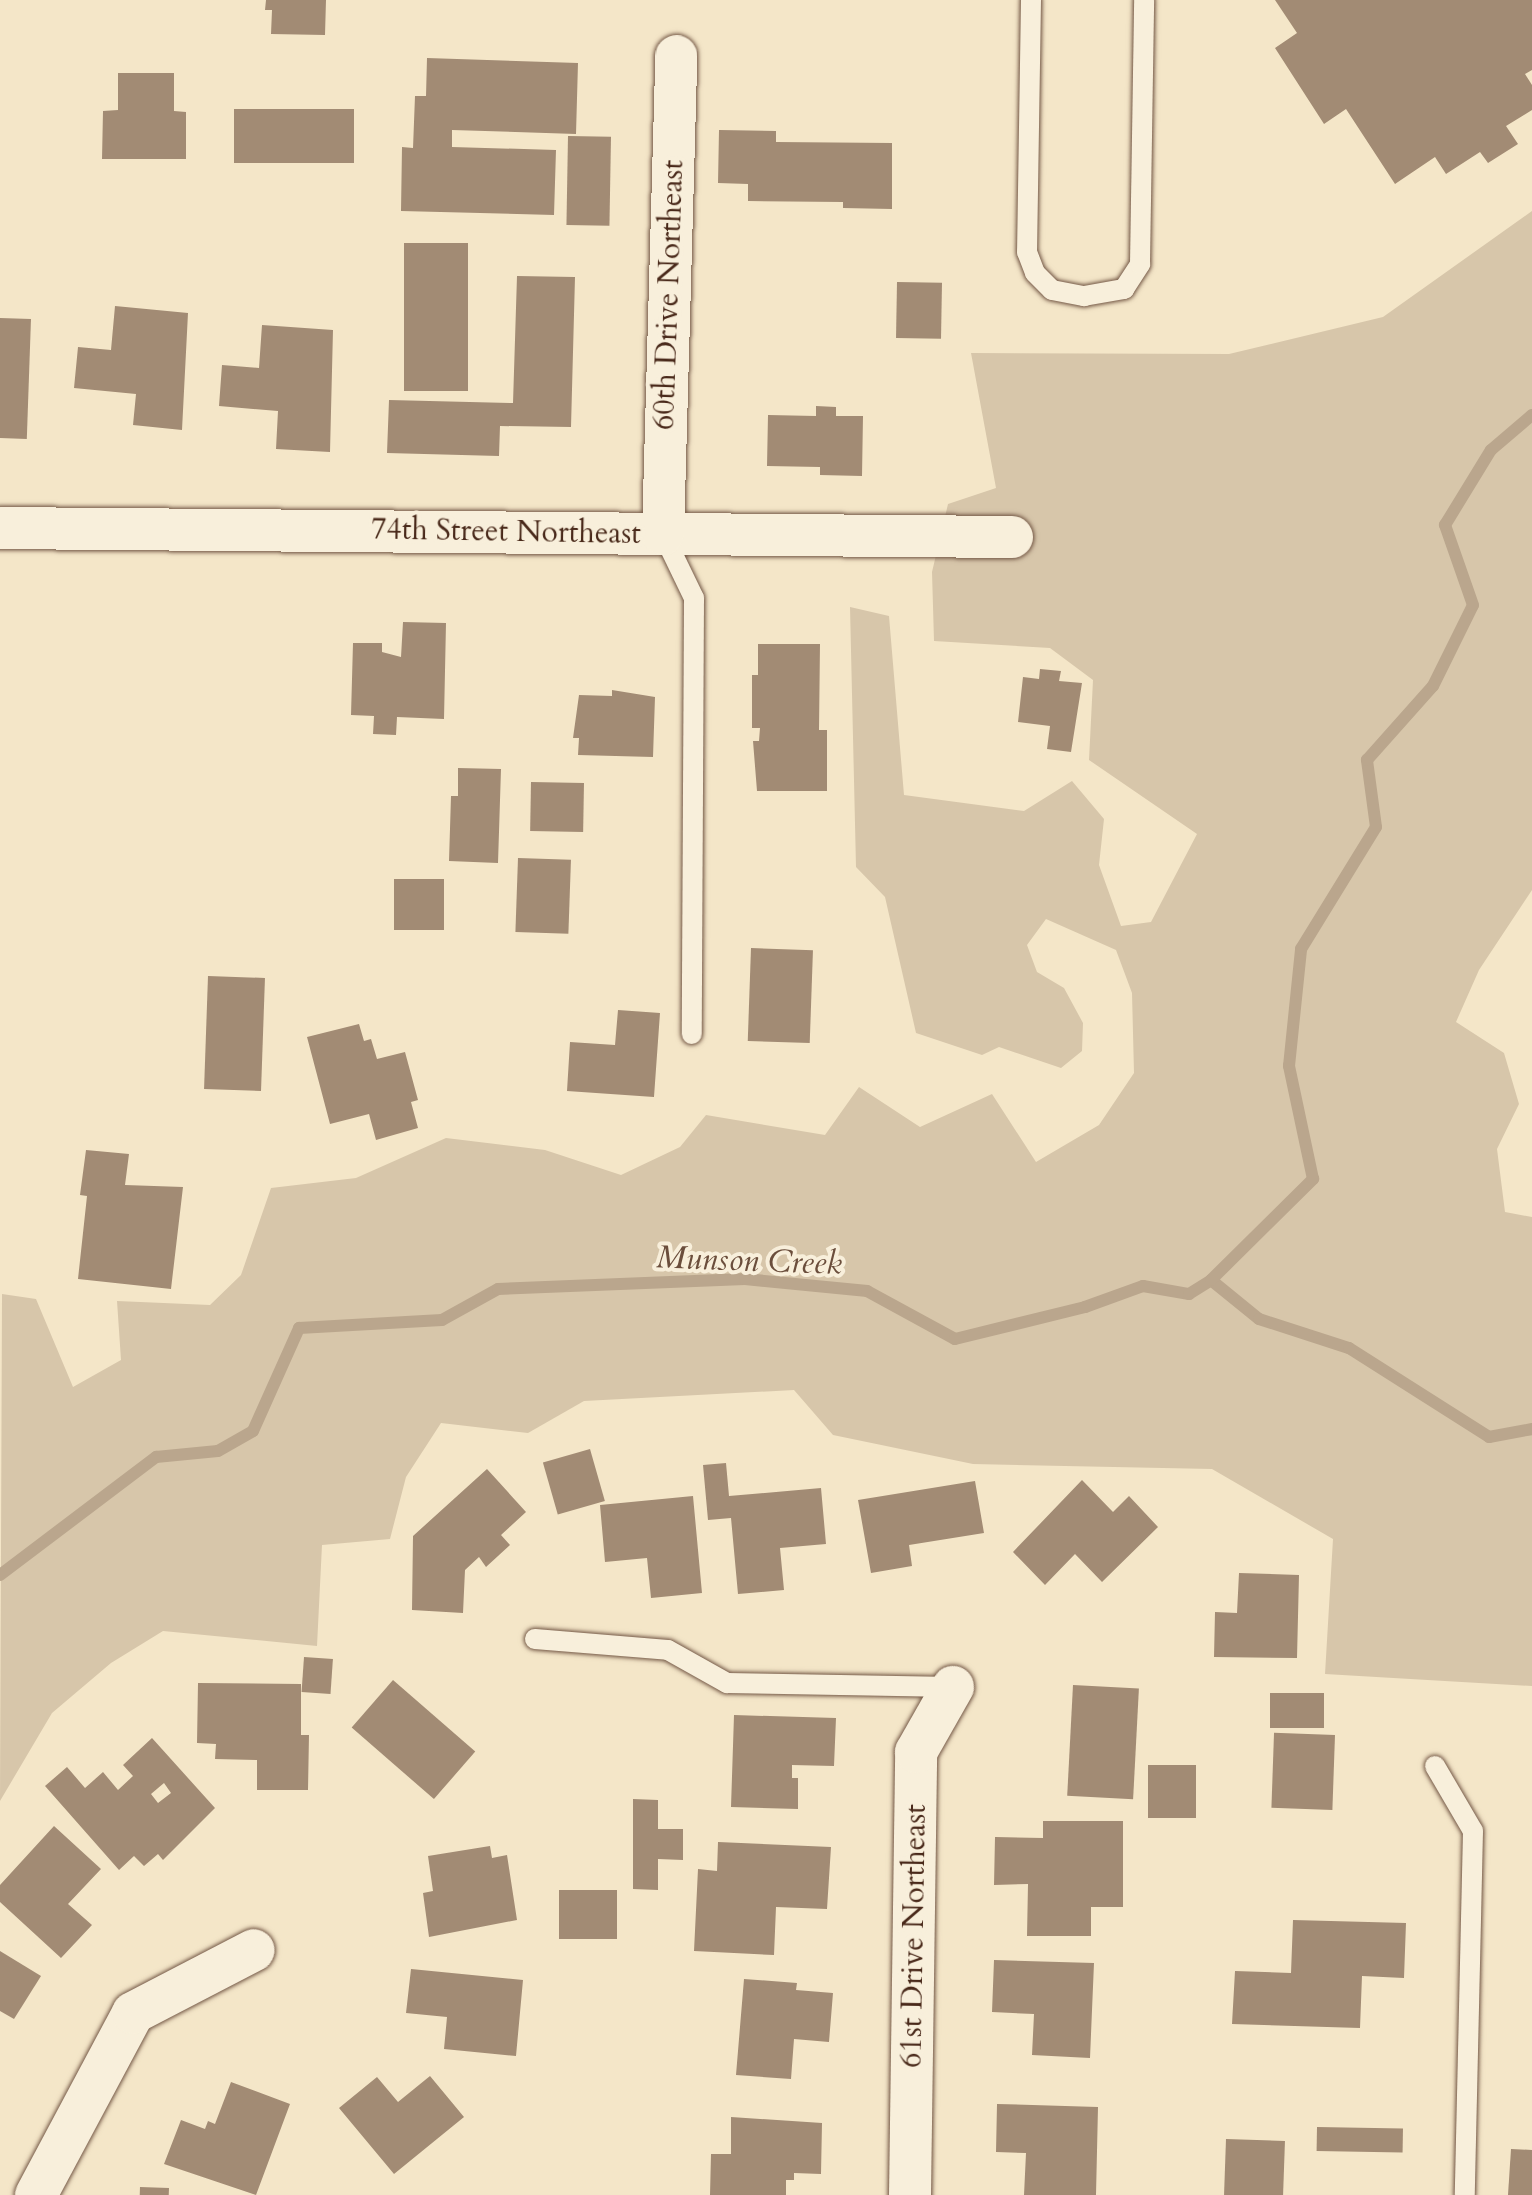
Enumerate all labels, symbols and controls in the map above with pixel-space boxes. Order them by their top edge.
street label: 60th Drive Northeast [646,159,692,431]
street label: 74th Street Northeast [371,512,641,552]
water label: Munson Creek [655,1239,843,1283]
street label: 61st Drive Northeast [894,1804,934,2068]

